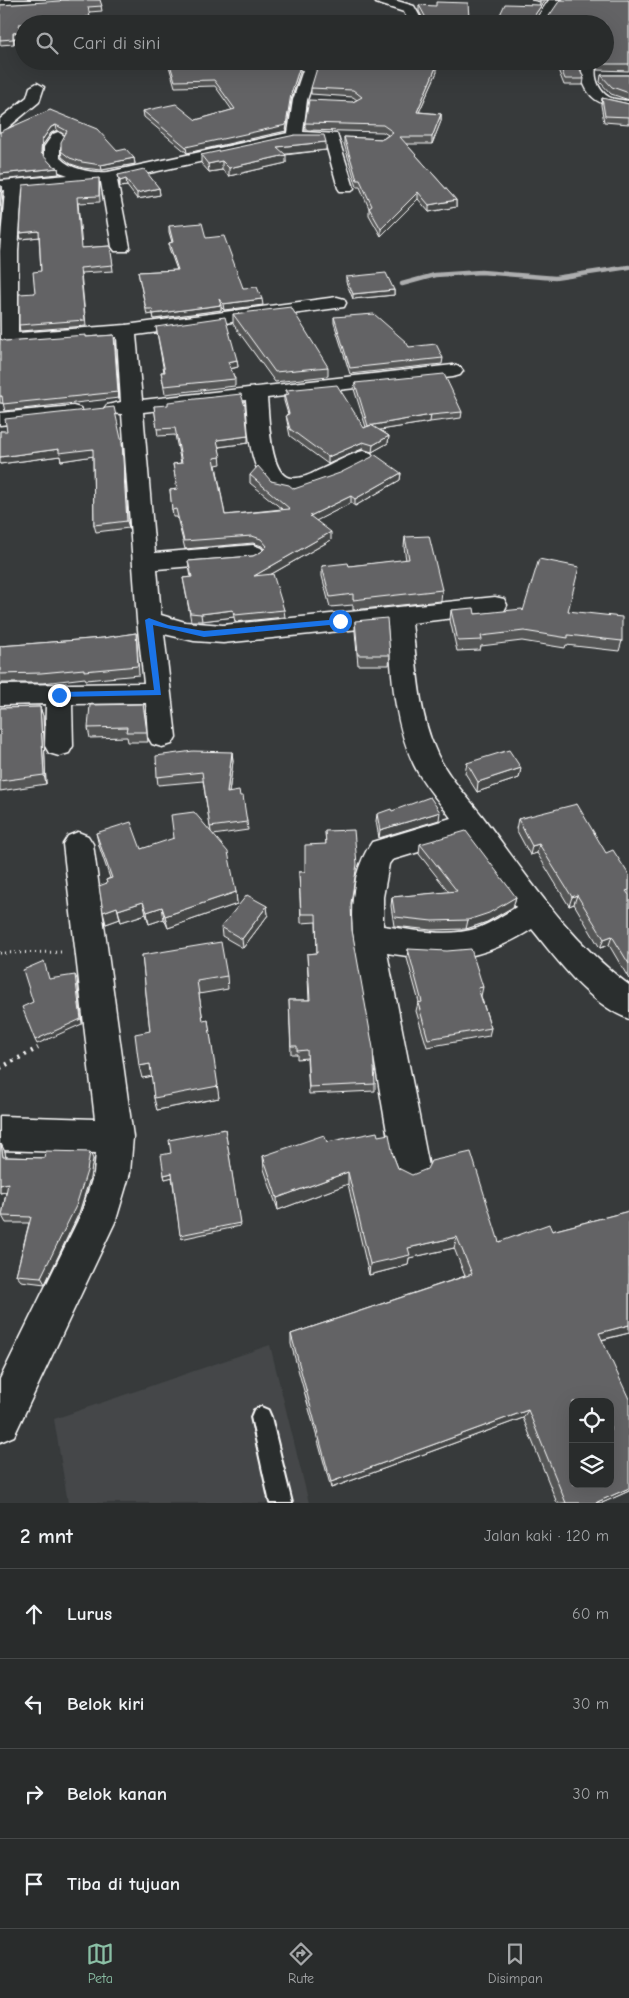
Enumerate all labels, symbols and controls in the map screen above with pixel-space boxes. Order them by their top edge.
search box [15,15,614,70]
icon: search [33,29,61,57]
text: Cari di sini [73,32,160,54]
route start [329,610,352,633]
route end [48,684,71,707]
map controls [569,1398,614,1488]
button: locate [569,1398,614,1443]
button: layers [569,1443,614,1488]
text: 2 mnt [20,1524,73,1548]
text: Jalan kaki · 120 m [484,1527,609,1545]
icon: ahead [20,1600,48,1628]
text: Lurus [67,1603,112,1625]
text: 60 m [572,1605,609,1623]
icon: left [20,1690,48,1718]
text: Belok kiri [67,1693,144,1715]
text: 30 m [573,1695,609,1713]
icon: right [20,1780,48,1808]
text: Belok kanan [67,1783,167,1805]
text: 30 m [573,1785,609,1803]
icon: arrive [20,1870,48,1898]
text: Tiba di tujuan [67,1873,180,1895]
tab: Peta [86,1940,114,1987]
tab: Rute [287,1940,315,1987]
tab: Disimpan [488,1940,543,1987]

